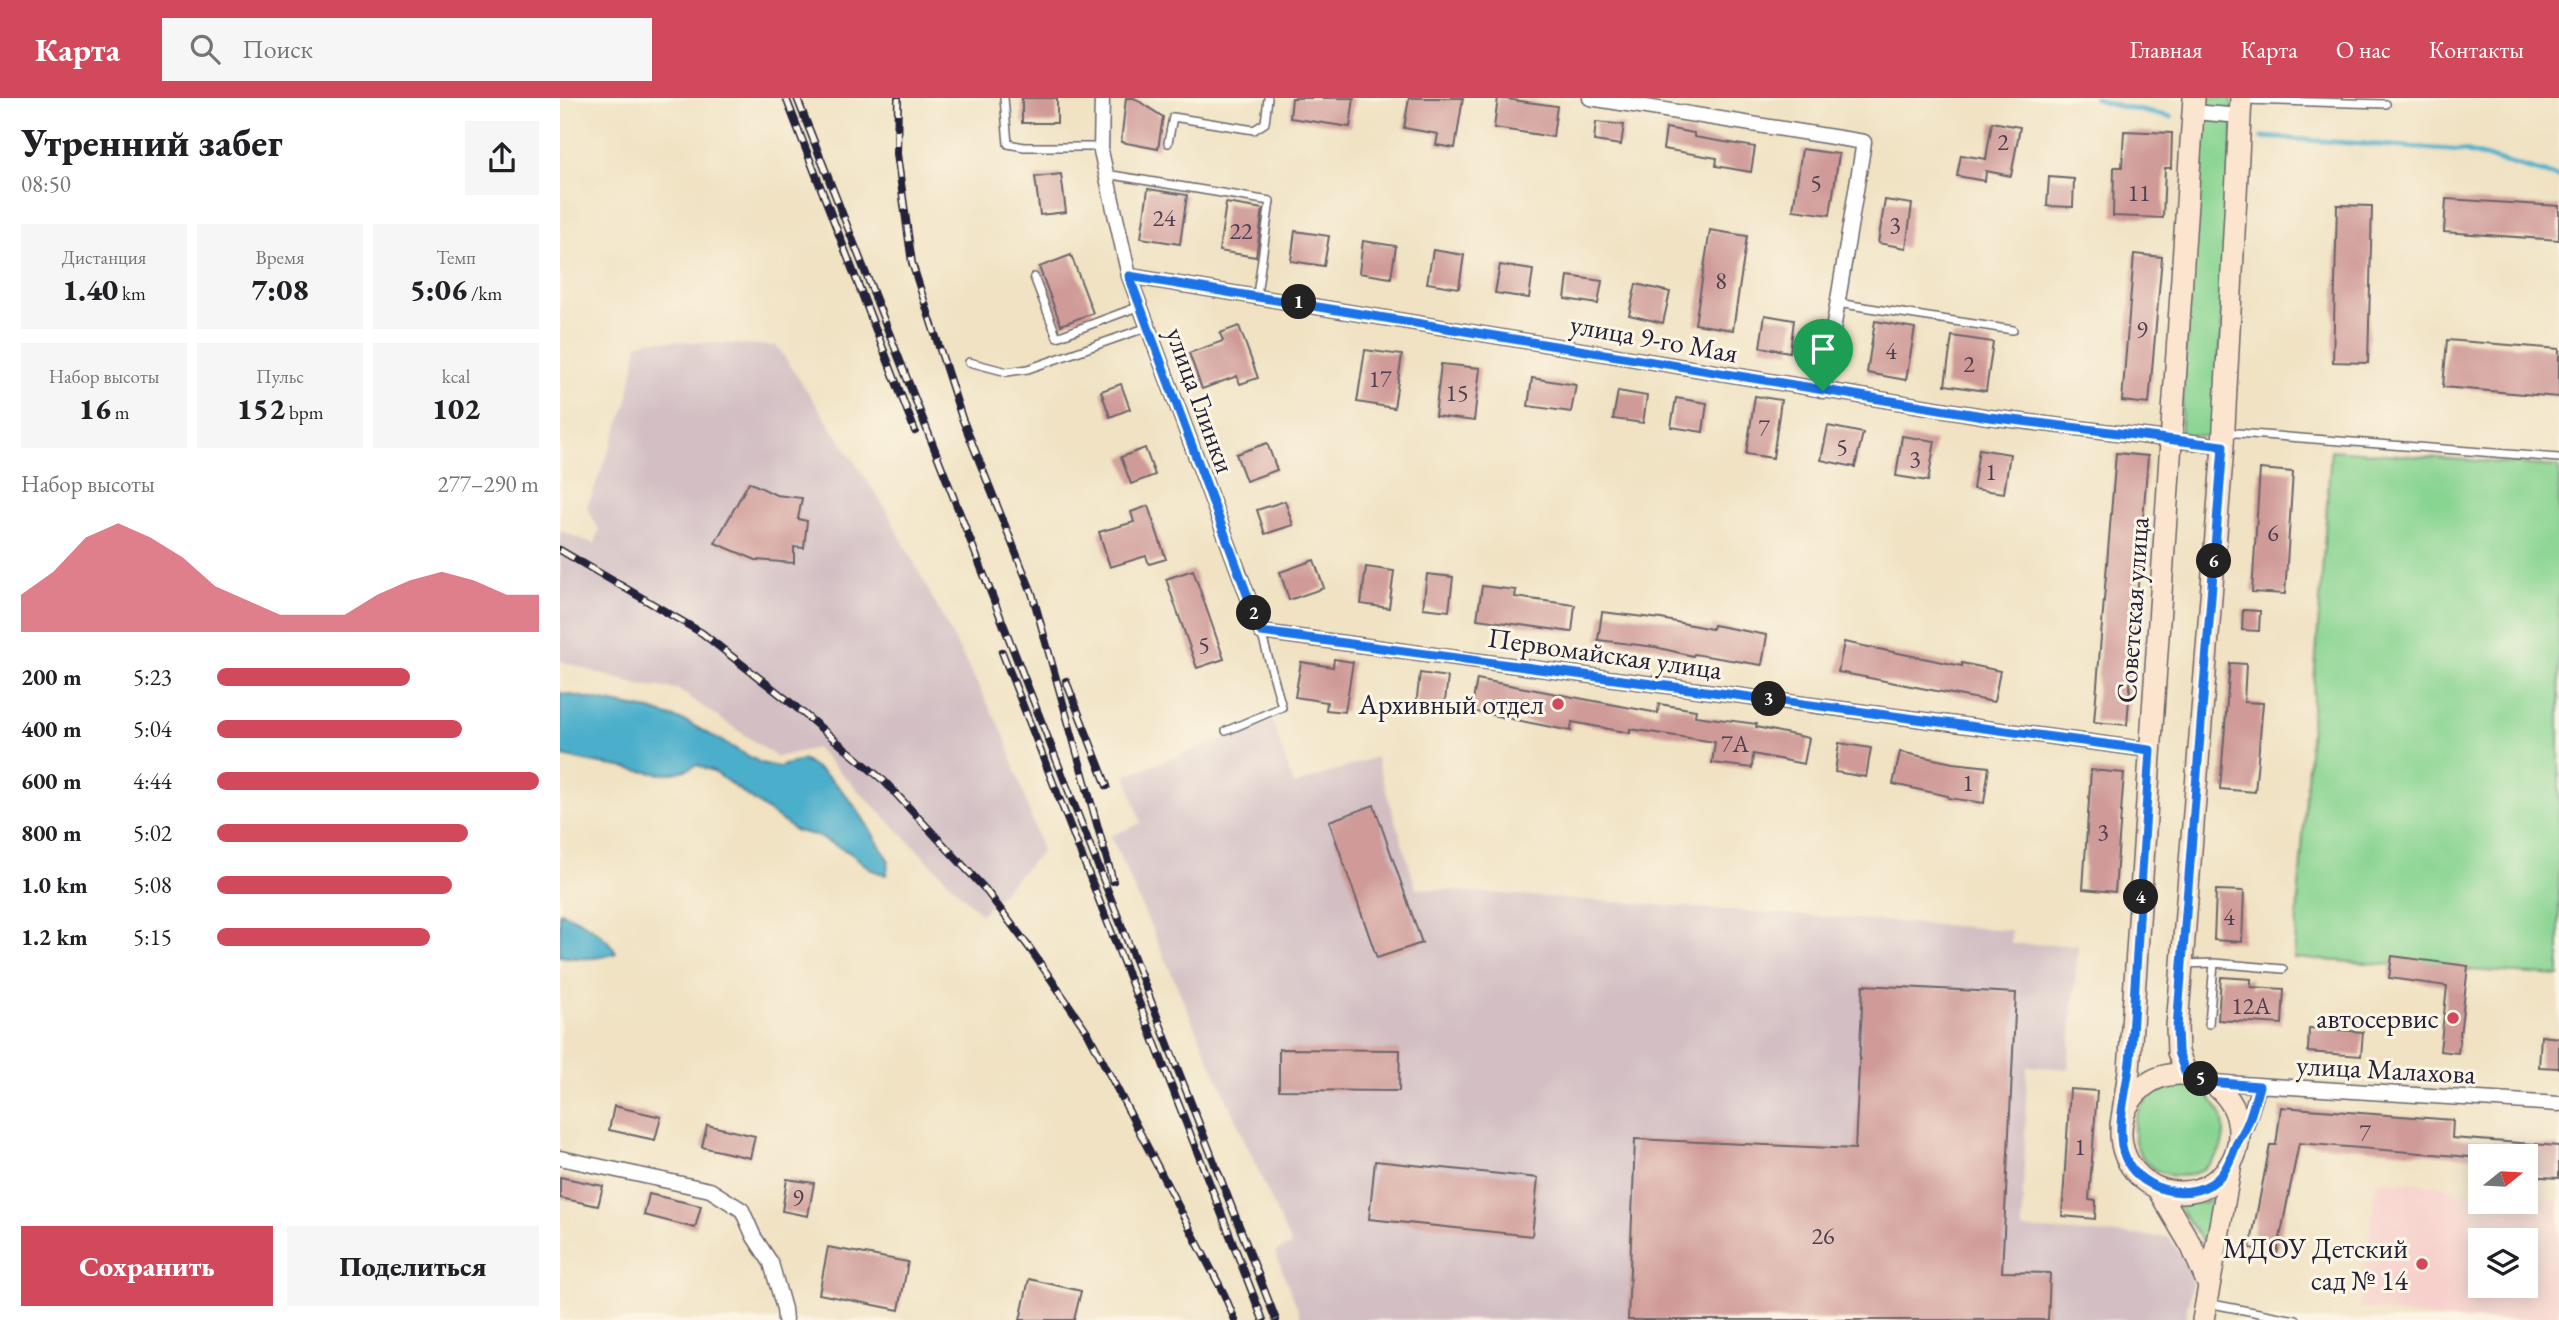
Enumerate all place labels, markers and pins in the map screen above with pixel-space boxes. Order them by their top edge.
pin: 1 [1282,284,1316,320]
pin [1793,319,1853,391]
pin: 6 [2196,544,2232,578]
pin: 2 [1236,596,1272,630]
pin: 3 [1752,682,1786,716]
place label: Архивный отдел [1358,686,1544,722]
marker: Архивный отдел [1550,696,1566,712]
pin: 4 [2124,880,2158,914]
place label: автосервис [2316,1000,2439,1036]
marker: автосервис [2445,1010,2461,1026]
pin: 5 [2184,1062,2218,1096]
place label: МДОУ Детский сад № 14 [2223,1230,2409,1298]
marker: МДОУ Детский сад № 14 [2414,1256,2430,1272]

